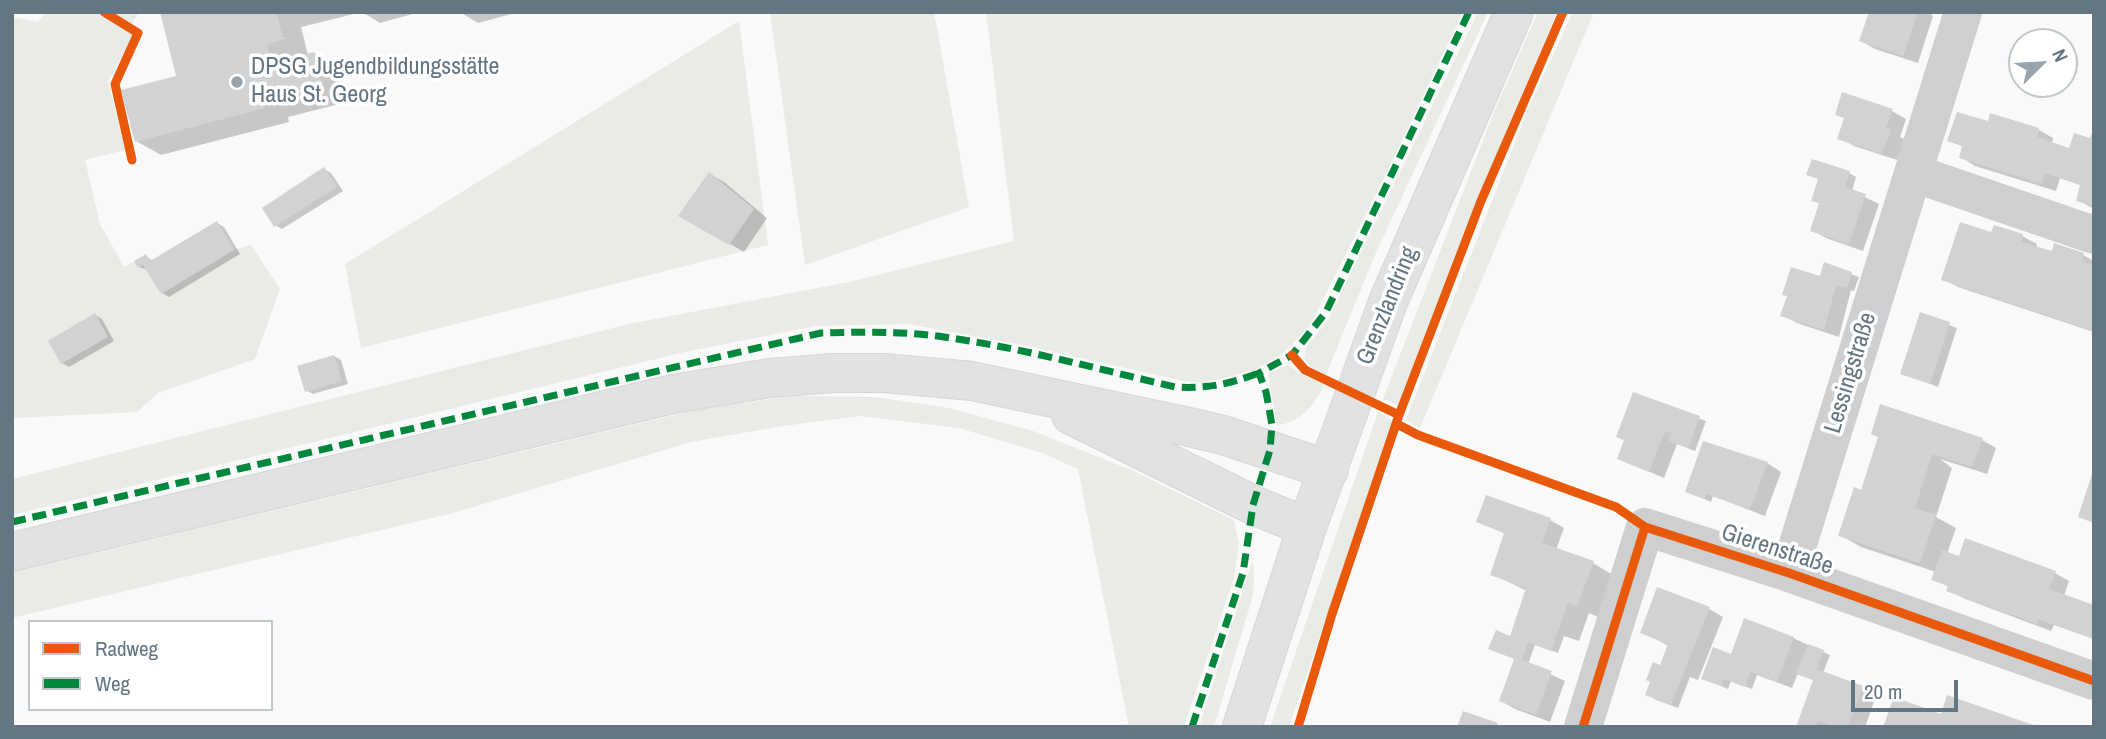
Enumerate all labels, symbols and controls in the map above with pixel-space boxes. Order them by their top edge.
north arrow [2008,28,2078,98]
text: N [2046,45,2075,66]
place label: DPSG Jugendbildungsstätte Haus St. Georg [251,54,499,110]
marker: DPSG Jugendbildungsstätte Haus St. Georg [229,74,245,90]
street label: Grenzlandring [1351,243,1425,369]
street label: Lessingstraße [1819,309,1883,437]
street label: Gierenstraße [1717,518,1837,582]
legend [28,620,273,711]
text: Radweg [95,634,158,663]
scale bar [1854,666,1961,710]
text: Weg [95,669,130,698]
text: 20 m [1864,677,1902,706]

